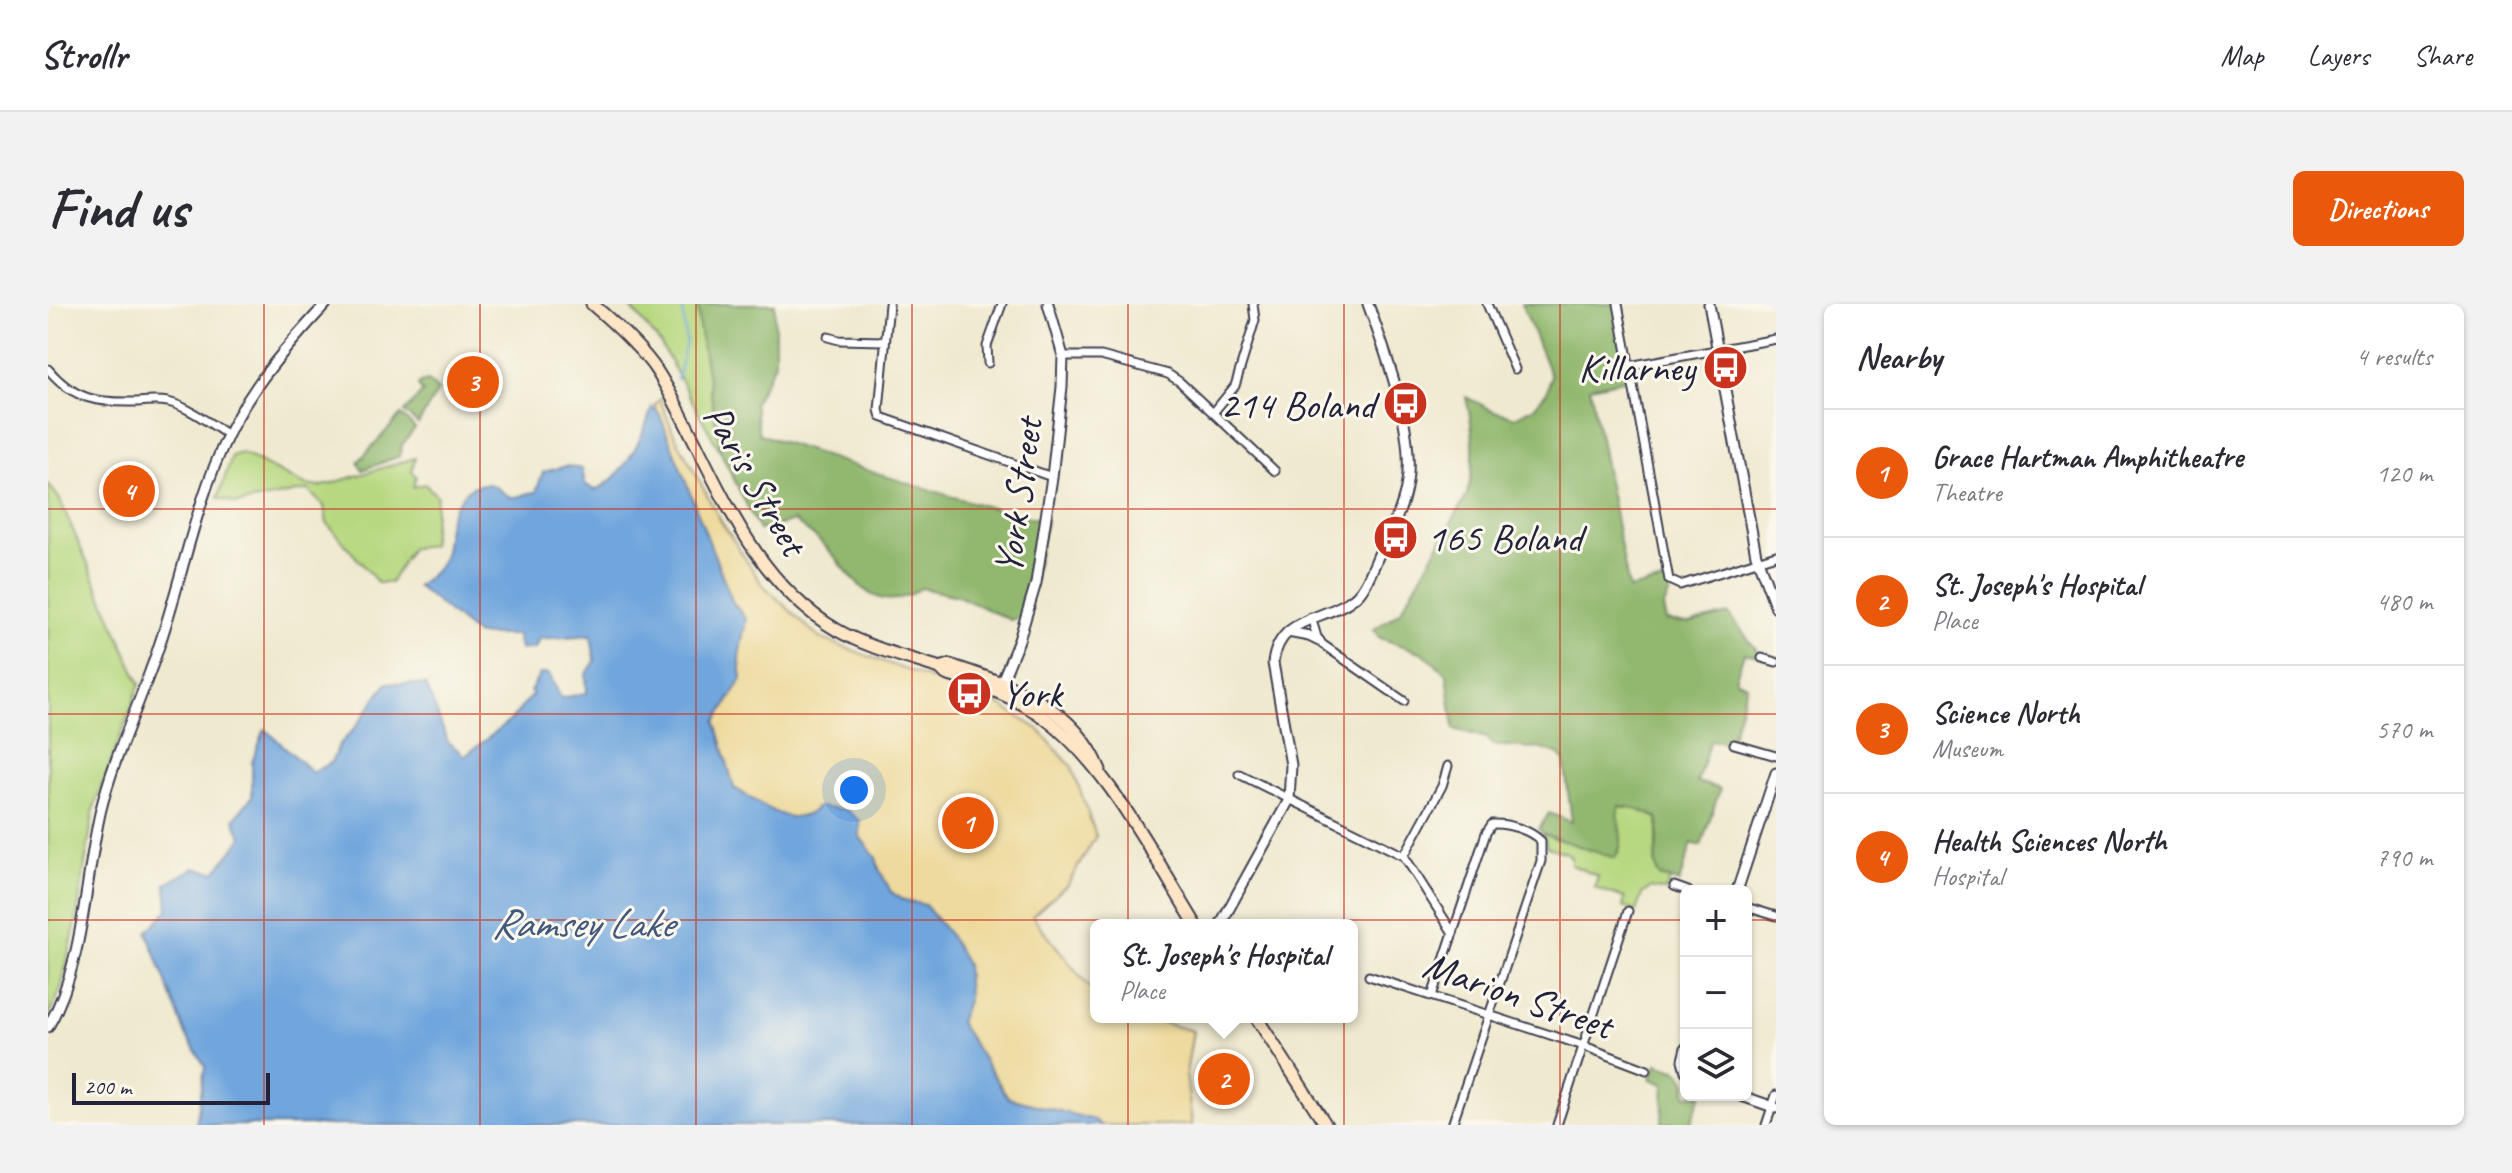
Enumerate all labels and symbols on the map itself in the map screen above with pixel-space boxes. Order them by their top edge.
place label: Killarney [1579,343,1697,393]
bus stop icon: Killarney [1702,343,1750,391]
pin: 3 [447,352,499,412]
place label: 214 Boland [1220,380,1380,430]
bus stop icon: 214 Boland [1382,380,1430,428]
street label: Paris Street [692,395,820,567]
street label: York Street [982,411,1054,577]
pin: 4 [103,461,155,521]
bus stop icon: 165 Boland [1372,513,1420,561]
place label: 165 Boland [1427,513,1587,563]
bus stop icon: York [946,669,994,717]
place label: York [1001,669,1064,719]
your location [834,770,874,810]
pin: 1 [942,793,994,853]
water label: Ramsey Lake [492,897,679,950]
street label: Marion Street [1417,939,1622,1052]
pin: 2 [1198,1049,1250,1109]
scale bar [72,1069,270,1105]

